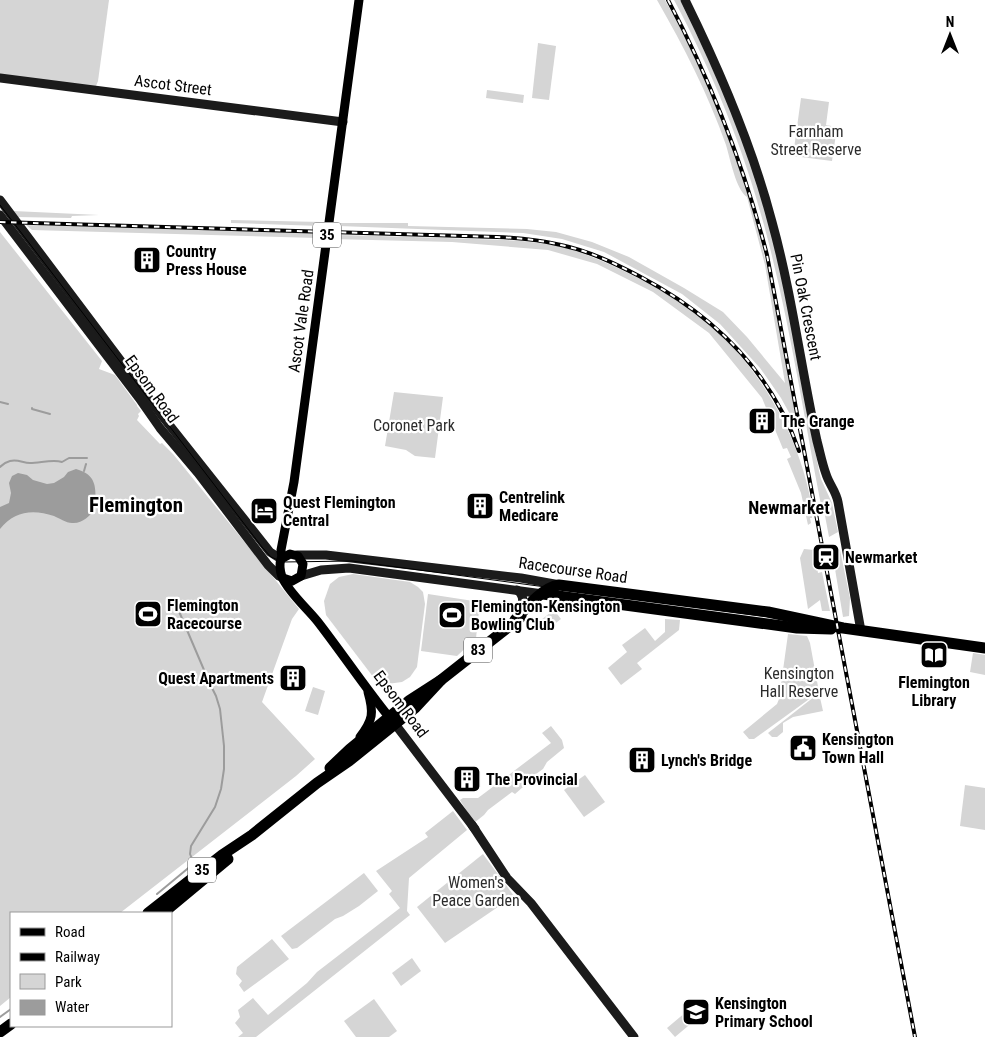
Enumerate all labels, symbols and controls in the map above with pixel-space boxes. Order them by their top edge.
north arrow [925,10,975,60]
text: N [946,14,954,30]
street label: Ascot Street [133,71,213,99]
park label: Farnham Street Reserve [770,122,862,159]
road number: 35 [313,222,341,248]
place label: Country Press House [166,242,247,279]
building icon: Country Press House [132,245,162,275]
street label: Pin Oak Crescent [786,252,826,362]
street label: Ascot Vale Road [284,268,318,374]
street label: Epsom Road [121,351,183,427]
building icon: The Grange [747,406,777,436]
place label: The Grange [781,412,855,431]
park label: Coronet Park [373,416,456,435]
place label: Centrelink Medicare [499,488,565,525]
building icon: Centrelink Medicare [465,491,495,521]
district label: Flemington [89,493,183,517]
place label: Quest Flemington Central [283,493,396,530]
hotel icon: Quest Flemington Central [249,496,279,526]
district label: Newmarket [748,497,830,518]
station icon: Newmarket [811,542,841,572]
place label: Newmarket [845,548,917,567]
street label: Racecourse Road [517,553,629,587]
place label: Flemington Racecourse [167,596,242,633]
place label: Flemington-Kensington Bowling Club [471,597,620,634]
sports icon: Flemington Racecourse [133,599,163,629]
sports icon: Flemington-Kensington Bowling Club [437,600,467,630]
road number: 83 [464,638,492,662]
library icon: Flemington Library [919,640,949,670]
building icon: Quest Apartments [278,663,308,693]
park label: Kensington Hall Reserve [760,664,838,701]
street label: Epsom Road [370,667,432,741]
place label: Quest Apartments [158,669,274,688]
place label: Flemington Library [898,673,970,710]
place label: Kensington Town Hall [822,730,894,767]
public building icon: Kensington Town Hall [788,733,818,763]
building icon: Lynch's Bridge [627,745,657,775]
place label: Lynch's Bridge [661,751,752,770]
building icon: The Provincial [452,764,482,794]
place label: The Provincial [486,770,578,789]
road number: 35 [188,858,216,882]
park label: Women's Peace Garden [432,873,520,910]
legend [10,912,172,1027]
text: Road [55,923,85,941]
text: Railway [55,948,100,966]
text: Park [55,973,82,991]
place label: Kensington Primary School [715,994,813,1031]
school or university icon: Kensington Primary School [681,997,711,1027]
text: Water [55,998,90,1016]

